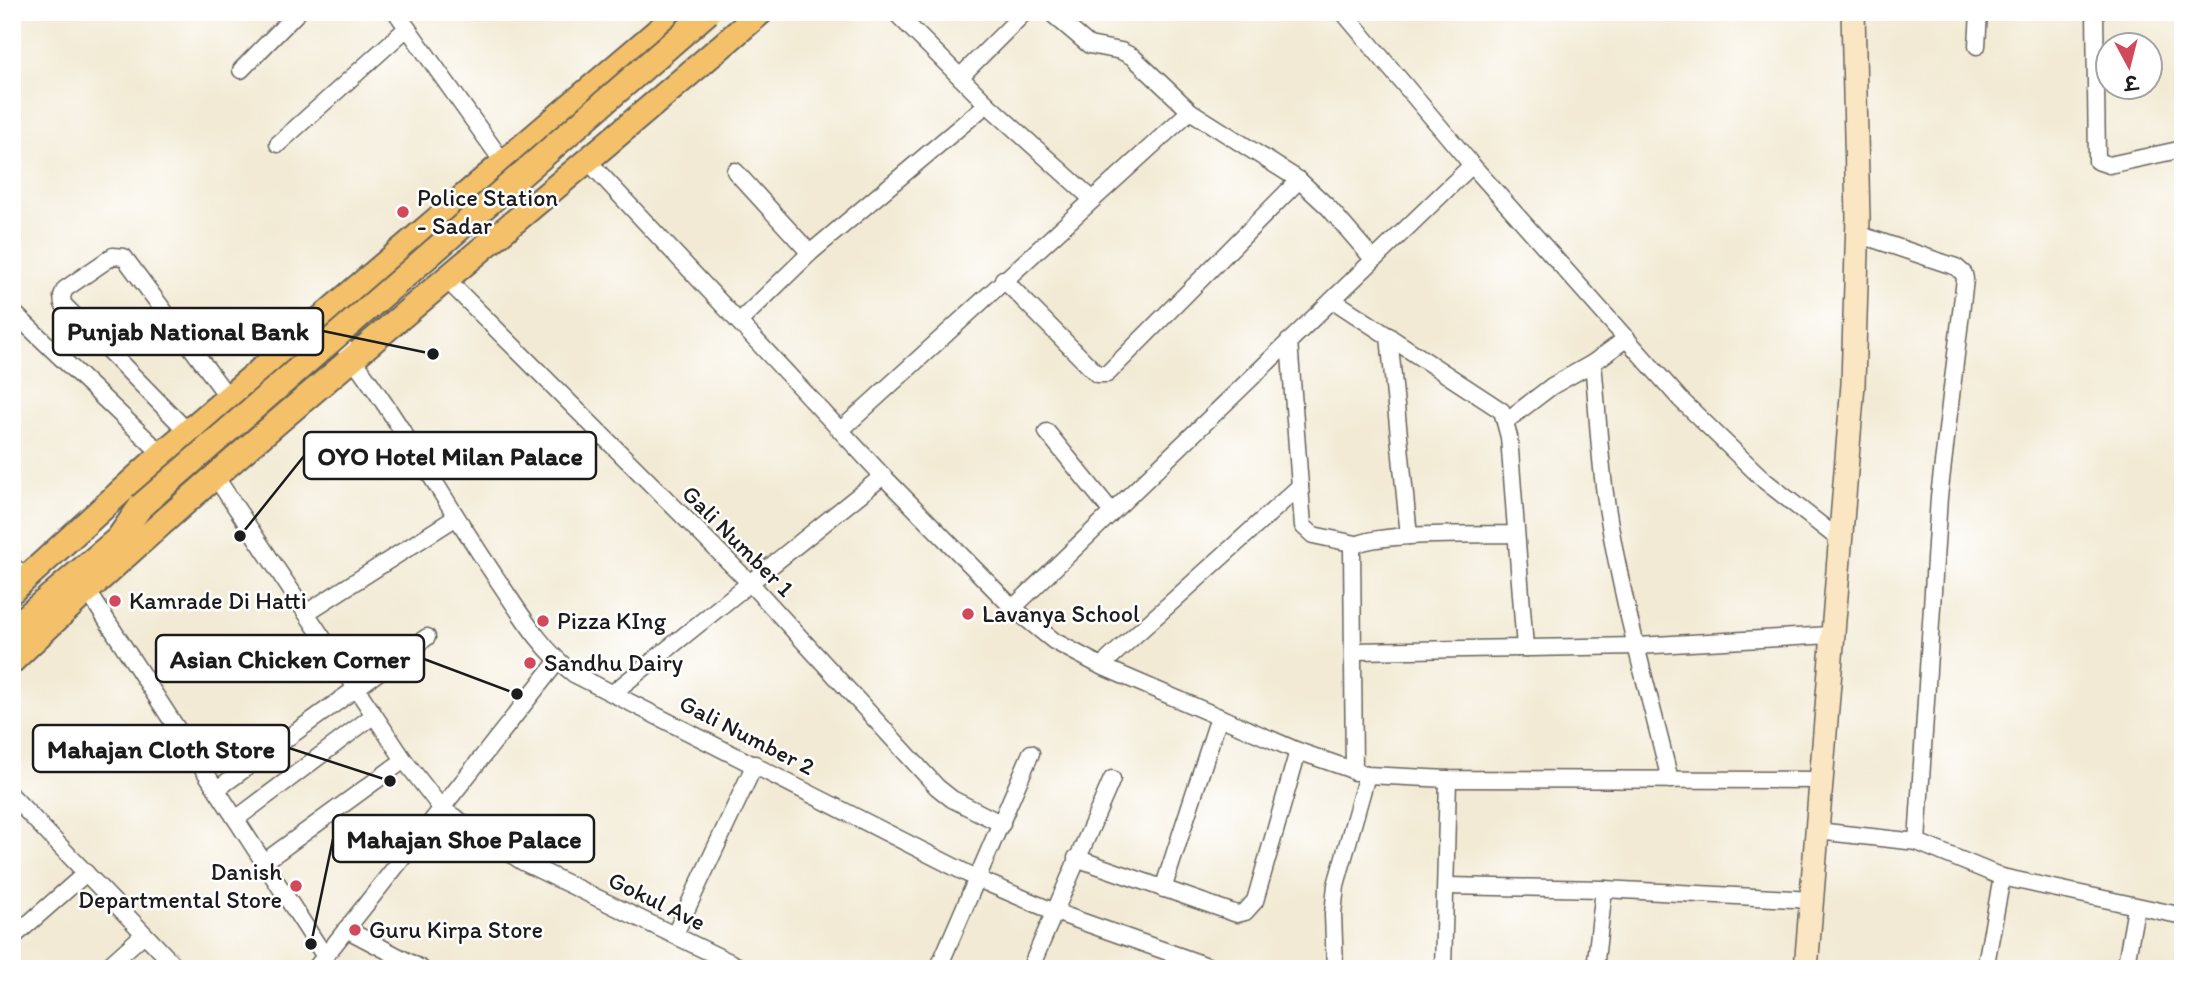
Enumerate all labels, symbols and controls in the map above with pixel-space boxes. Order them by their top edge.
north arrow [2094,32,2164,102]
text: उ [2121,70,2141,95]
place label: Police Station - Sadar [417,183,558,240]
marker: Police Station - Sadar [395,204,411,220]
callout: Punjab National Bank [53,308,323,355]
text: Punjab National Bank [67,315,310,347]
callout: OYO Hotel Milan Palace [304,432,596,479]
text: OYO Hotel Milan Palace [317,440,583,472]
street label: Gali Number 1 [676,479,800,603]
place label: Kamrade Di Hatti [129,586,307,615]
marker: Kamrade Di Hatti [107,593,123,609]
place label: Lavanya School [982,599,1140,628]
place label: Pizza KIng [557,606,667,635]
marker: Lavanya School [960,606,976,622]
marker: Pizza KIng [535,613,551,629]
callout: Asian Chicken Corner [156,635,424,682]
text: Asian Chicken Corner [169,643,411,675]
place label: Sandhu Dairy [544,648,683,677]
marker: Sandhu Dairy [522,655,538,671]
street label: Gali Number 2 [675,688,820,781]
callout: Mahajan Cloth Store [33,725,289,772]
text: Mahajan Cloth Store [47,733,275,765]
callout: Mahajan Shoe Palace [333,815,594,862]
text: Mahajan Shoe Palace [346,823,582,855]
place label: Danish Departmental Store [78,857,282,914]
street label: Gokul Ave [604,865,711,937]
marker: Danish Departmental Store [288,878,304,894]
place label: Guru Kirpa Store [369,915,543,944]
marker: Guru Kirpa Store [347,922,363,938]

